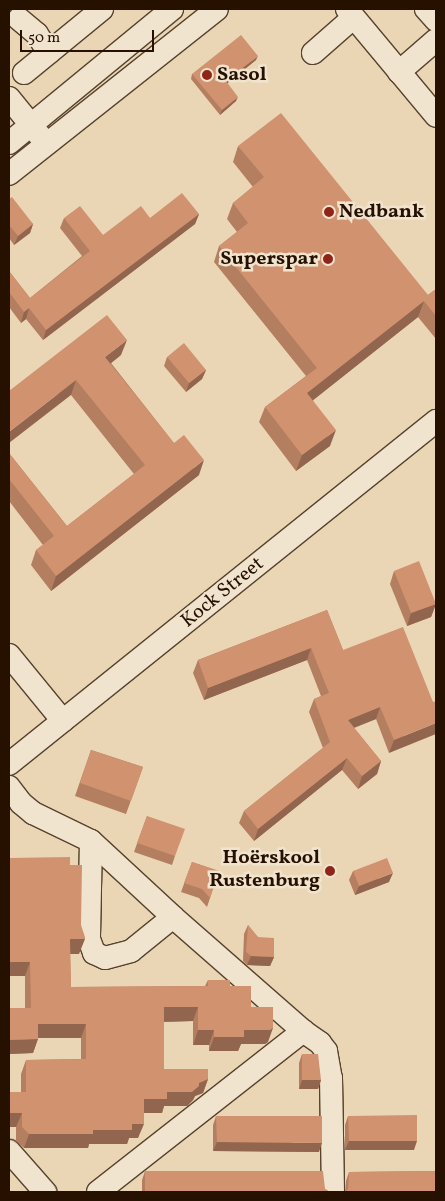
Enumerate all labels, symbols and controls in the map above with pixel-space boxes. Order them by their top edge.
scale bar [22,20,156,52]
text: 50 m [28,28,60,49]
place label: Sasol [217,63,266,87]
marker: Sasol [201,69,213,81]
place label: Nedbank [339,200,424,224]
marker: Nedbank [323,206,335,218]
place label: Superspar [220,247,318,271]
marker: Superspar [322,253,334,265]
street label: Kock Street [177,552,269,634]
place label: Hoërskool Rustenburg [209,847,320,894]
marker: Hoërskool Rustenburg [324,865,336,877]

